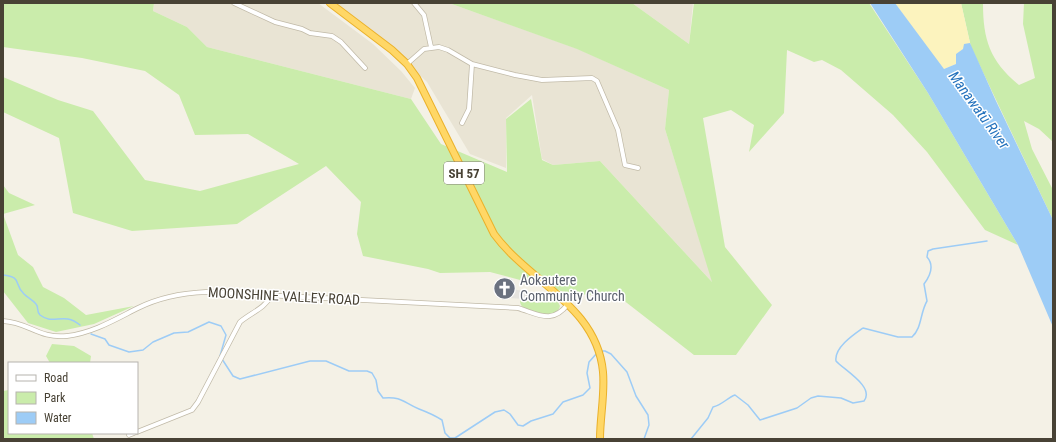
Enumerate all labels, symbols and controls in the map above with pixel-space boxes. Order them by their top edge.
water label: Manawatū River [945,68,1014,153]
road number: SH 57 [444,162,484,184]
place label: Aokautere Community Church [520,272,625,304]
church icon: Aokautere Community Church [492,275,518,301]
street label: MOONSHINE VALLEY ROAD [207,284,361,308]
legend [8,362,138,434]
text: Road [44,371,68,385]
text: Park [44,391,66,405]
text: Water [44,411,72,425]

